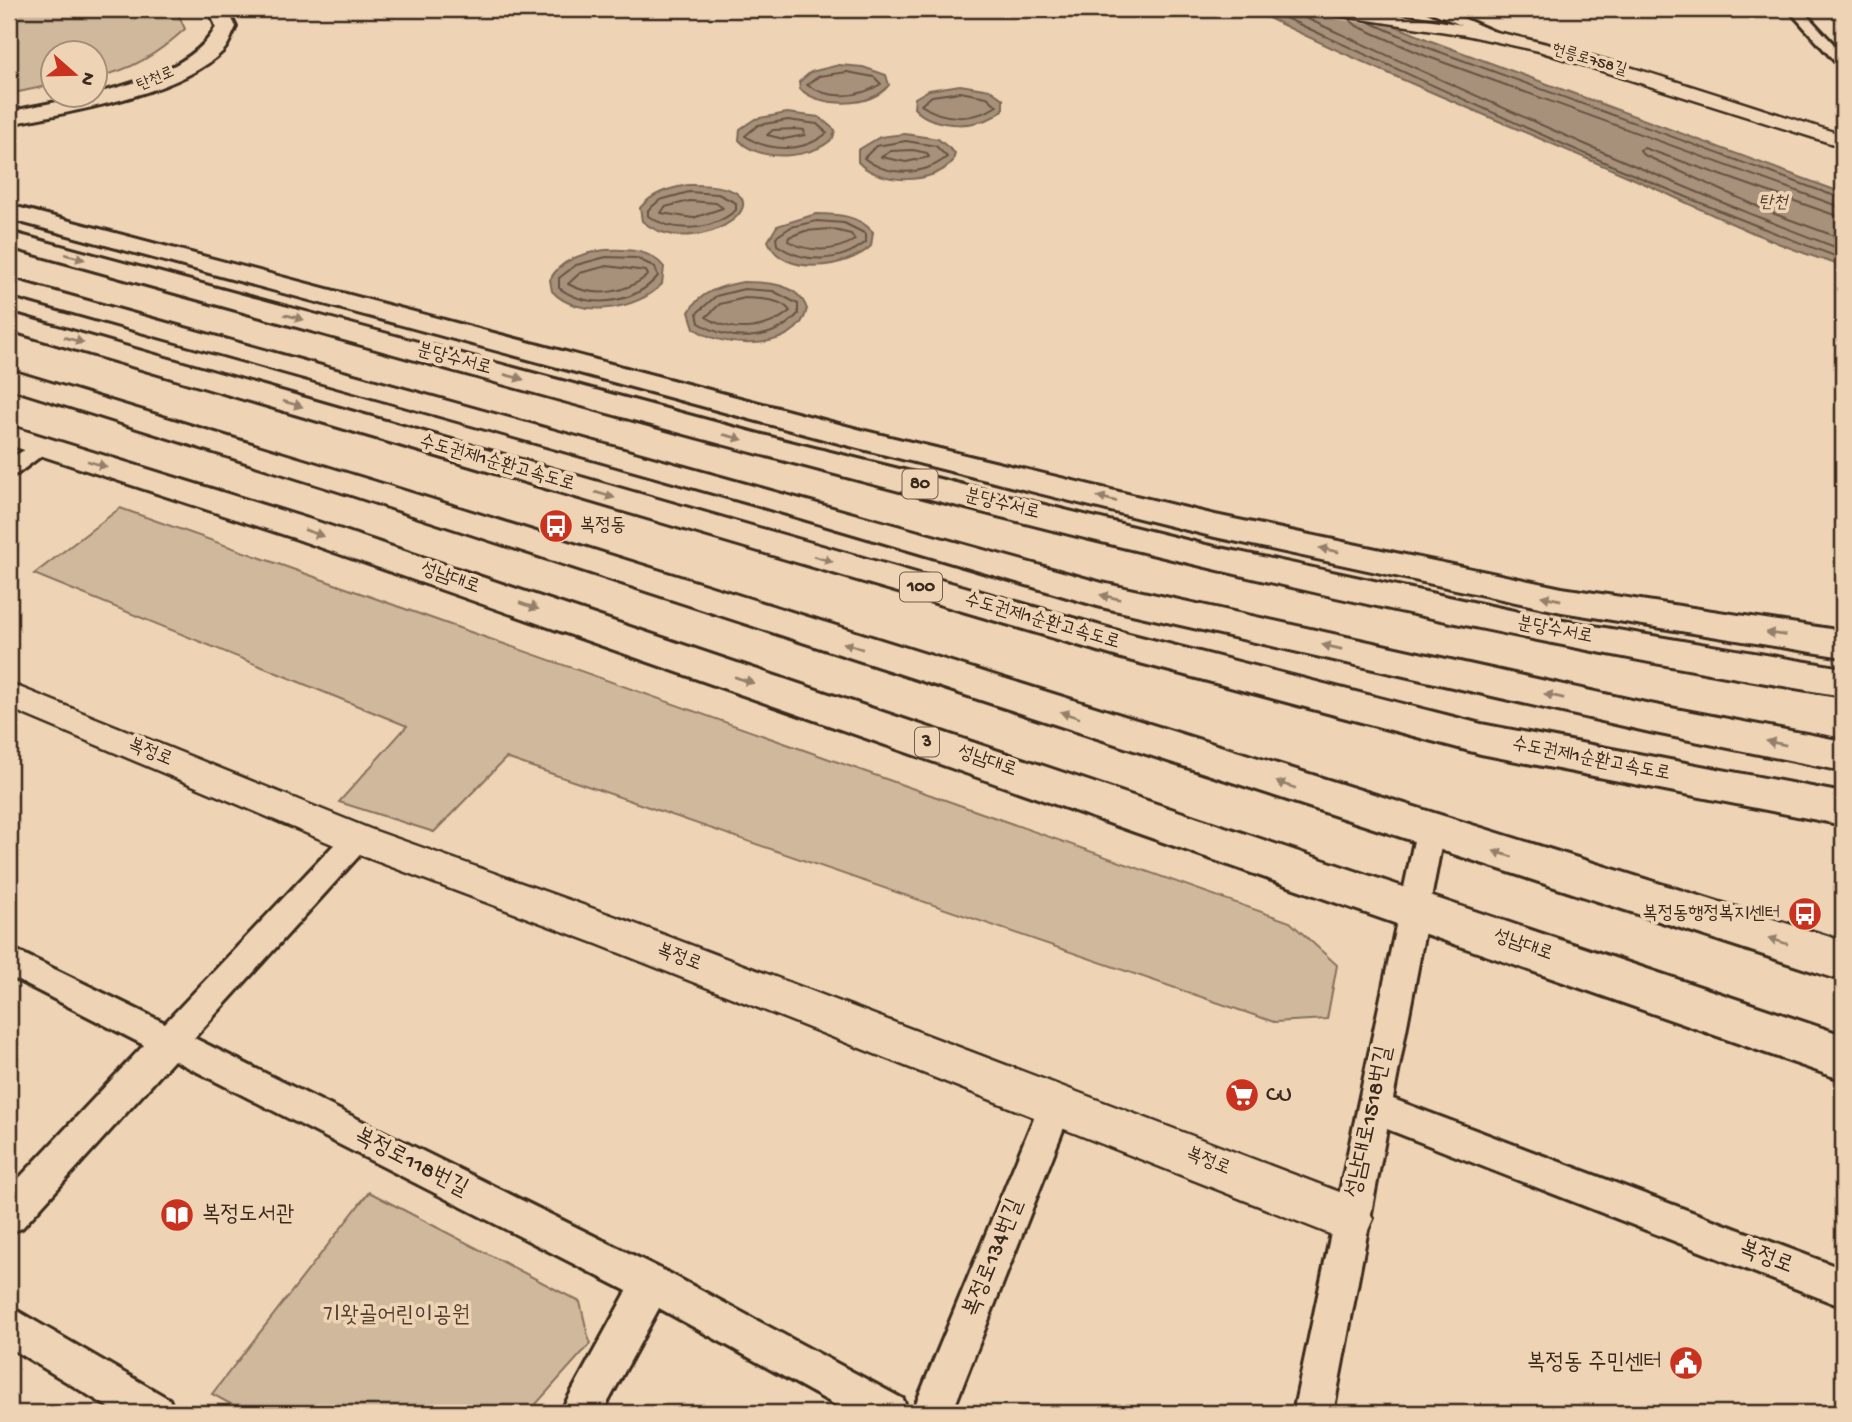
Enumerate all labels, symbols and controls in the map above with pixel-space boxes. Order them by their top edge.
north arrow [38,38,108,108]
street label: 헌릉로758길 [1549,40,1629,81]
street label: 탄천로 [135,64,177,96]
text: N [74,69,100,88]
water label: 탄천 [1759,193,1789,214]
one-way arrow [64,252,86,263]
one-way arrow [283,312,305,323]
one-way arrow [64,335,85,345]
street label: 분당수서로 [414,339,494,381]
one-way arrow [503,372,525,383]
one-way arrow [282,399,303,409]
street label: 수도권제1순환고속도로 [417,431,577,497]
one-way arrow [723,432,744,442]
one-way arrow [87,459,108,469]
road number: 80 [902,470,937,498]
street label: 분당수서로 [962,485,1042,525]
one-way arrow [595,491,616,501]
one-way arrow [1096,493,1118,504]
bus stop icon: 복정동 [537,507,575,545]
place label: 복정동 [580,515,626,538]
one-way arrow [303,528,324,539]
one-way arrow [1318,545,1340,556]
one-way arrow [813,554,834,564]
street label: 성남대로 [417,558,483,600]
road number: 100 [900,572,942,602]
street label: 수도권제1순환고속도로 [962,589,1122,655]
one-way arrow [1099,591,1121,602]
one-way arrow [1540,592,1562,603]
one-way arrow [519,601,540,612]
street label: 분당수서로 [1515,612,1595,650]
one-way arrow [1765,628,1787,639]
one-way arrow [842,640,863,650]
one-way arrow [1321,641,1343,652]
one-way arrow [734,675,755,686]
one-way arrow [1543,691,1565,702]
one-way arrow [1059,709,1080,720]
road number: 3 [915,728,939,756]
street label: 수도권제1순환고속도로 [1510,733,1672,787]
street label: 복정로 [124,734,176,772]
one-way arrow [1765,738,1787,749]
street label: 성남대로 [954,741,1020,783]
one-way arrow [1276,779,1297,789]
one-way arrow [1492,848,1513,858]
bus stop icon: 복정동행정복지센터 [1786,895,1824,933]
place label: 복정동행정복지센터 [1642,903,1780,926]
street label: 성남대로 [1490,925,1556,967]
one-way arrow [1768,935,1789,945]
street label: 복정로 [653,939,705,977]
street label: 성남대로1518번길 [1341,1044,1399,1200]
supermarket icon: CU [1223,1076,1261,1114]
place label: CU [1266,1082,1292,1109]
street label: 복정로118번길 [350,1123,472,1203]
street label: 복정로 [1182,1143,1234,1181]
street label: 복정로134번길 [958,1195,1030,1321]
library icon: 복정도서관 [158,1196,196,1234]
place label: 복정도서관 [202,1202,295,1229]
street label: 복정로 [1735,1235,1797,1281]
park label: 기왓골어린이공원 [322,1303,470,1330]
public building icon: 복정동 주민센터 [1667,1344,1705,1382]
place label: 복정동 주민센터 [1527,1350,1662,1377]

